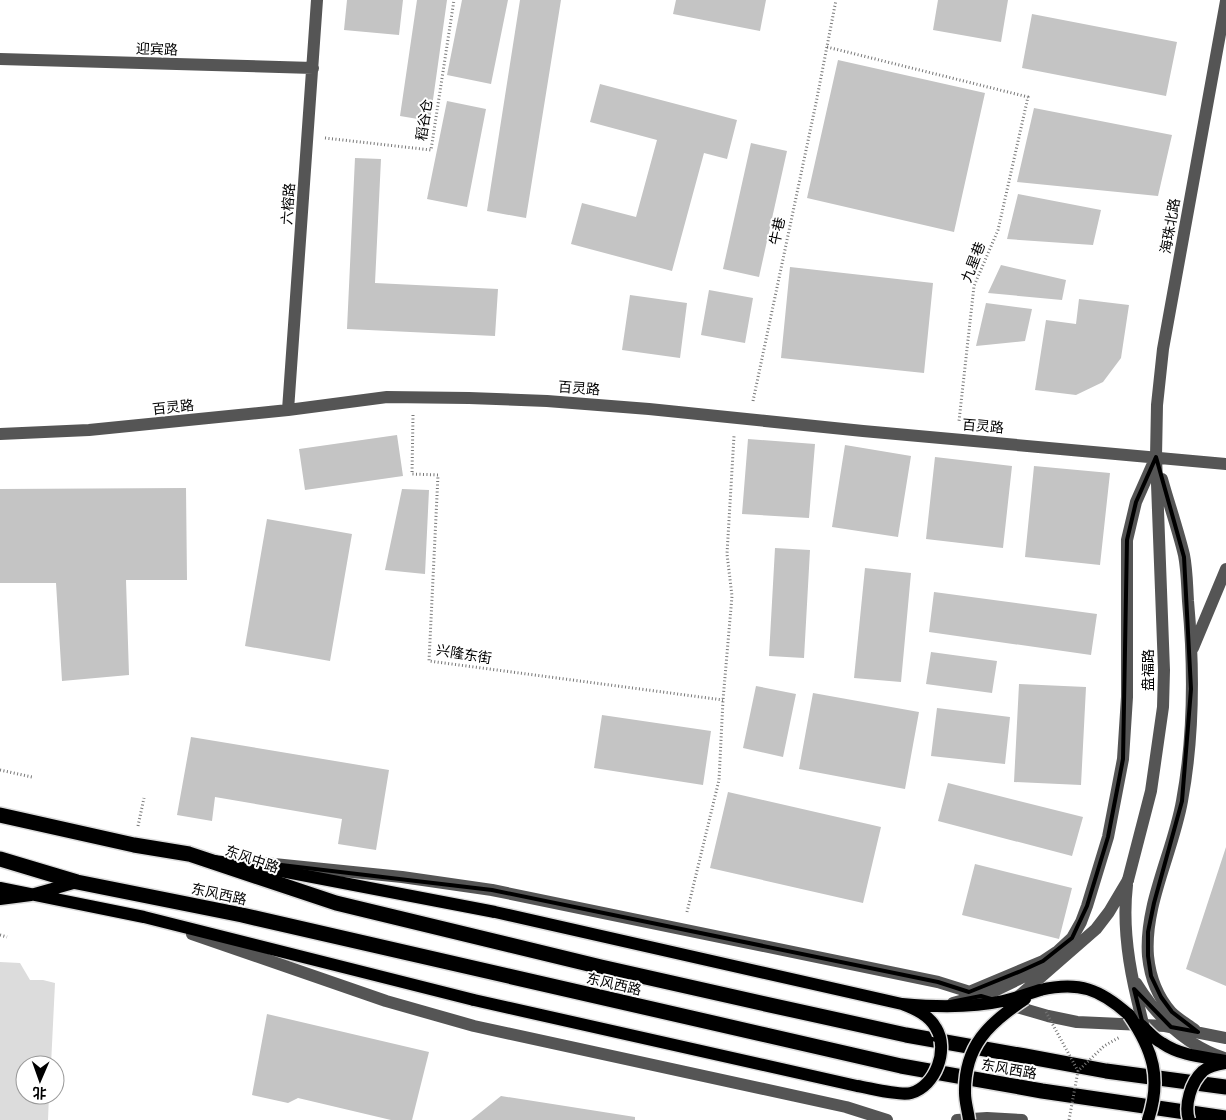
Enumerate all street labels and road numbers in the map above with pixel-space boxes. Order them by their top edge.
street label: 迎宾路 [136,40,178,58]
street label: 稻谷仓 [413,98,435,142]
street label: 六榕路 [279,182,297,226]
street label: 海珠北路 [1157,197,1183,255]
street label: 牛巷 [766,216,788,246]
street label: 九星巷 [958,240,988,284]
street label: 百灵路 [557,379,601,397]
street label: 百灵路 [151,397,195,417]
street label: 百灵路 [961,416,1005,436]
street label: 兴隆东街 [435,642,493,666]
street label: 盘福路 [1140,649,1156,691]
street label: 东风中路 [223,842,281,876]
street label: 东风西路 [190,880,248,908]
street label: 东风西路 [585,970,643,998]
street label: 东风西路 [980,1056,1038,1082]

